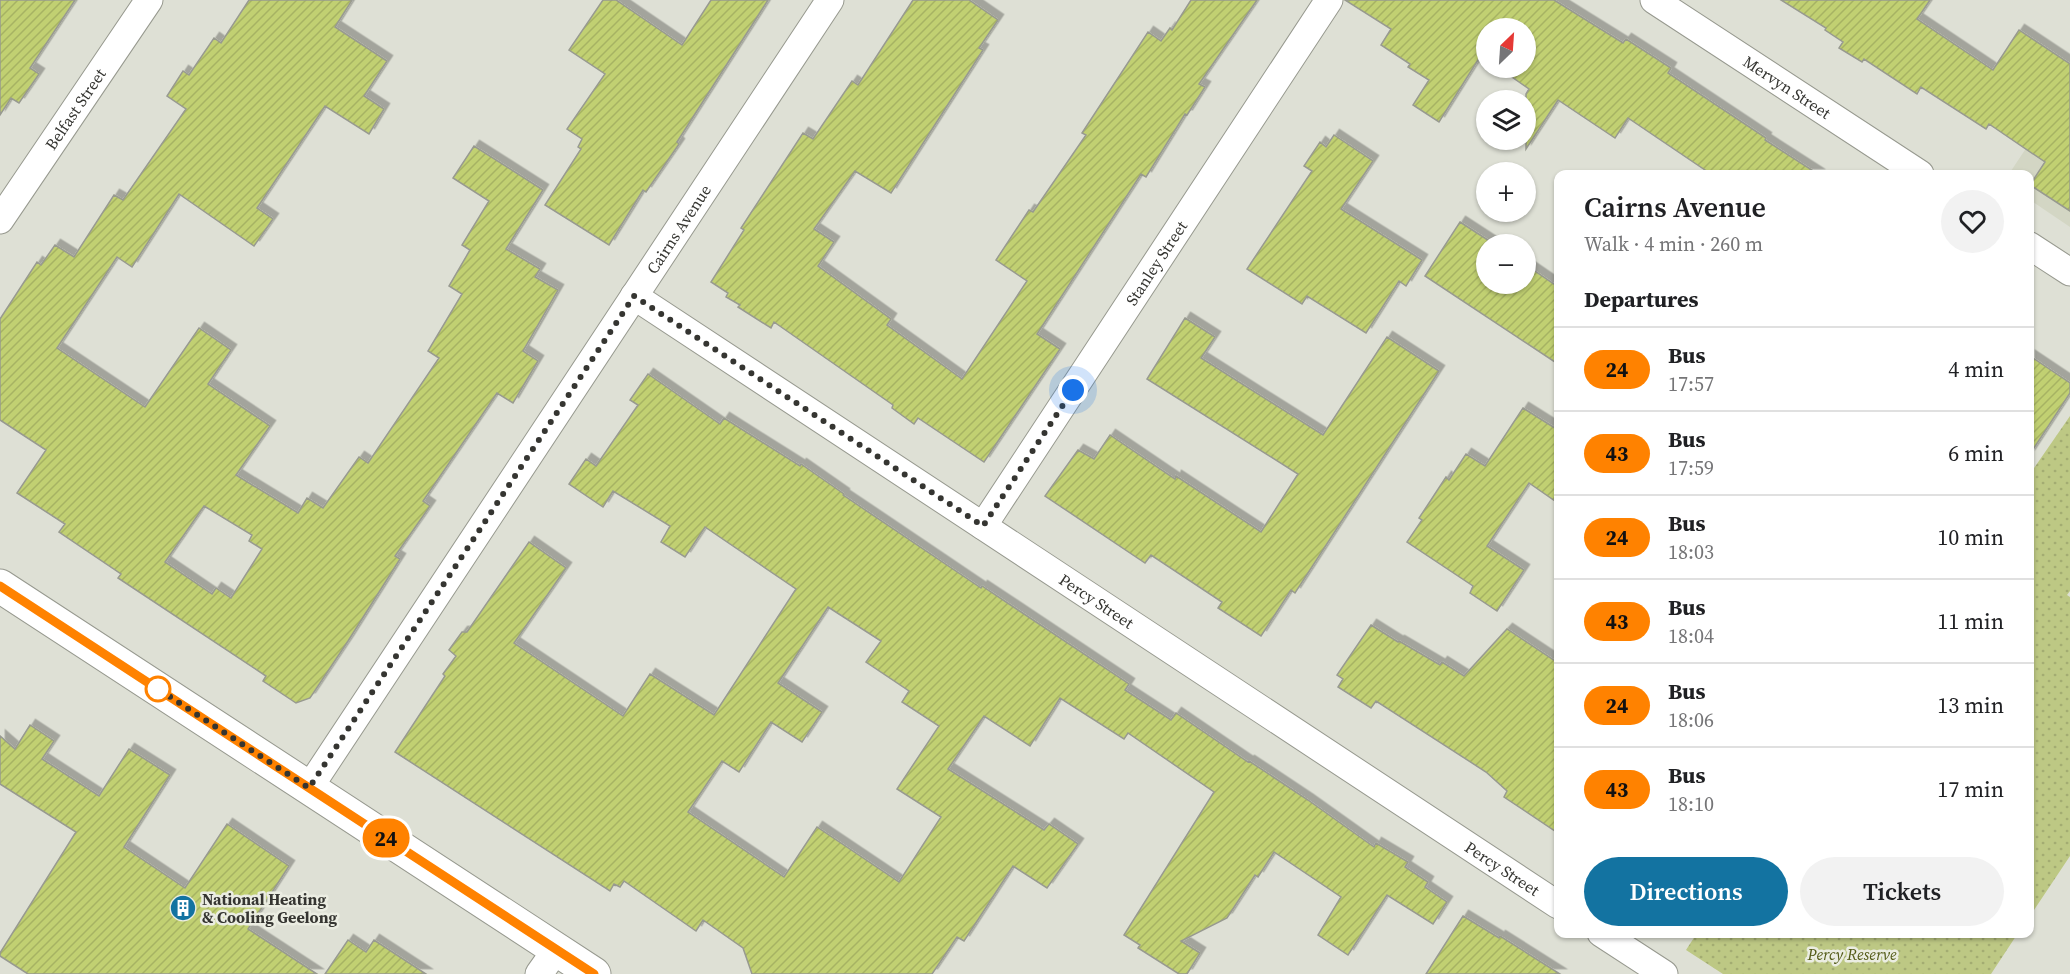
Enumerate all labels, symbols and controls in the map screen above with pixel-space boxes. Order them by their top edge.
north arrow [1476,18,1536,78]
map controls [1476,18,1536,294]
street label: Mervyn Street [1739,50,1836,124]
street label: Belfast Street [40,63,111,154]
button: layers [1476,90,1536,150]
button: + [1476,162,1536,222]
street label: Cairns Avenue [641,180,716,278]
text: Cairns Avenue [1584,188,1766,226]
button: heart [1941,190,2004,253]
street label: Stanley Street [1120,216,1192,309]
text: Walk · 4 min · 260 m [1584,230,1763,258]
button: − [1476,234,1536,294]
text: Departures [1584,284,1698,314]
text: Bus [1668,340,1705,370]
text: 4 min [1948,354,2004,384]
text: 24 [1606,355,1628,384]
text: 17:57 [1668,370,1714,398]
your location [1058,375,1088,405]
text: Bus [1668,424,1705,454]
text: 6 min [1948,438,2004,468]
text: 43 [1606,439,1628,468]
text: 17:59 [1668,454,1714,482]
text: Bus [1668,508,1705,538]
text: 10 min [1937,522,2004,552]
text: 24 [1606,523,1628,552]
text: 18:03 [1668,538,1714,566]
street label: Percy Street [1055,568,1139,634]
text: Bus [1668,592,1705,622]
text: 11 min [1937,606,2004,636]
text: 43 [1606,607,1628,636]
text: 18:04 [1668,622,1714,650]
unlabelled marker [145,676,171,702]
text: Bus [1668,676,1705,706]
text: 13 min [1937,690,2004,720]
text: 24 [1606,691,1628,720]
text: 18:06 [1668,706,1714,734]
text: Bus [1668,760,1705,790]
text: 17 min [1937,774,2004,804]
text: 43 [1606,775,1628,804]
text: 18:10 [1668,790,1714,818]
line badge: 24 [359,818,413,858]
text: 24 [375,824,397,853]
street label: Percy Street [1461,836,1545,901]
button: Directions [1584,857,1788,926]
button: Tickets [1800,857,2004,926]
place label: National Heating & Cooling Geelong [202,888,338,928]
building icon: National Heating & Cooling Geelong [168,893,198,923]
park label: Percy Reserve [1807,943,1897,965]

